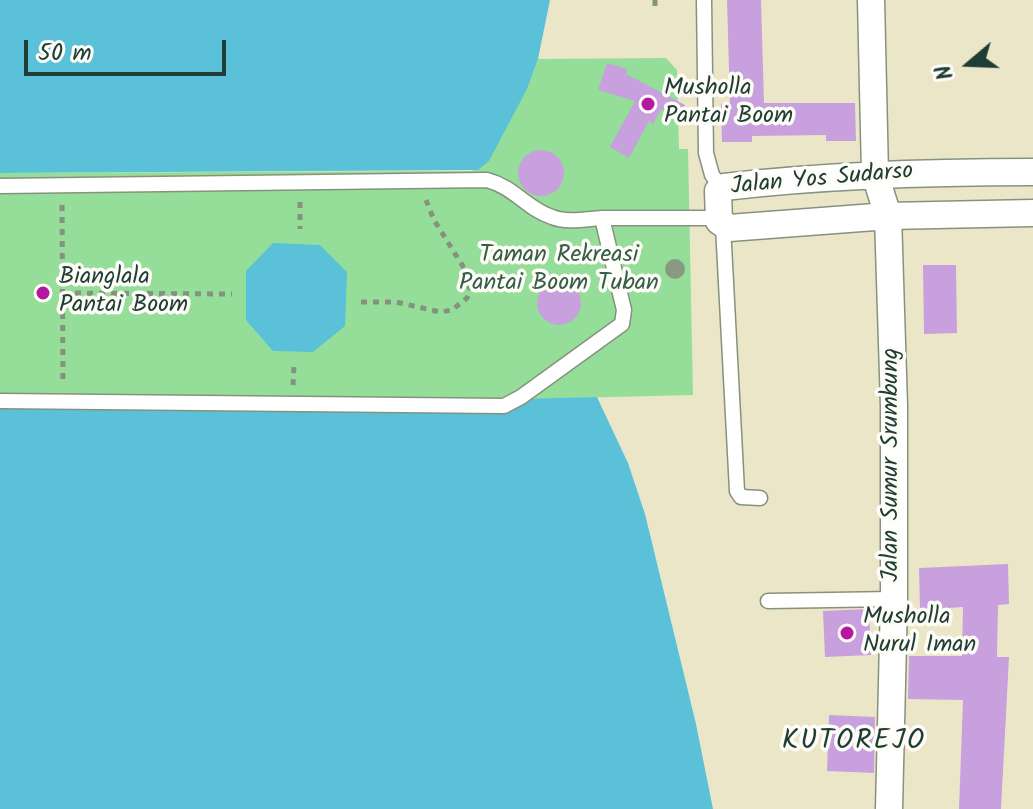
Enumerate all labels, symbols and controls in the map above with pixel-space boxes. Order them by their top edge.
scale bar [28,24,230,74]
north arrow [929,24,1009,104]
text: 50 m [38,34,92,73]
text: N [927,60,965,84]
place label: Musholla Pantai Boom [664,76,793,132]
marker: Musholla Pantai Boom [639,95,657,113]
street label: Jalan Yos Sudarso [730,159,914,203]
park label: Taman Rekreasi Pantai Boom Tuban [459,243,659,299]
place label: Bianglala Pantai Boom [59,265,188,321]
marker: Bianglala Pantai Boom [34,284,52,302]
street label: Jalan Sumur Srumbung [879,348,907,582]
place label: Musholla Nurul Iman [863,605,976,661]
marker: Musholla Nurul Iman [838,624,856,642]
district label: KUTOREJO [782,726,926,760]

